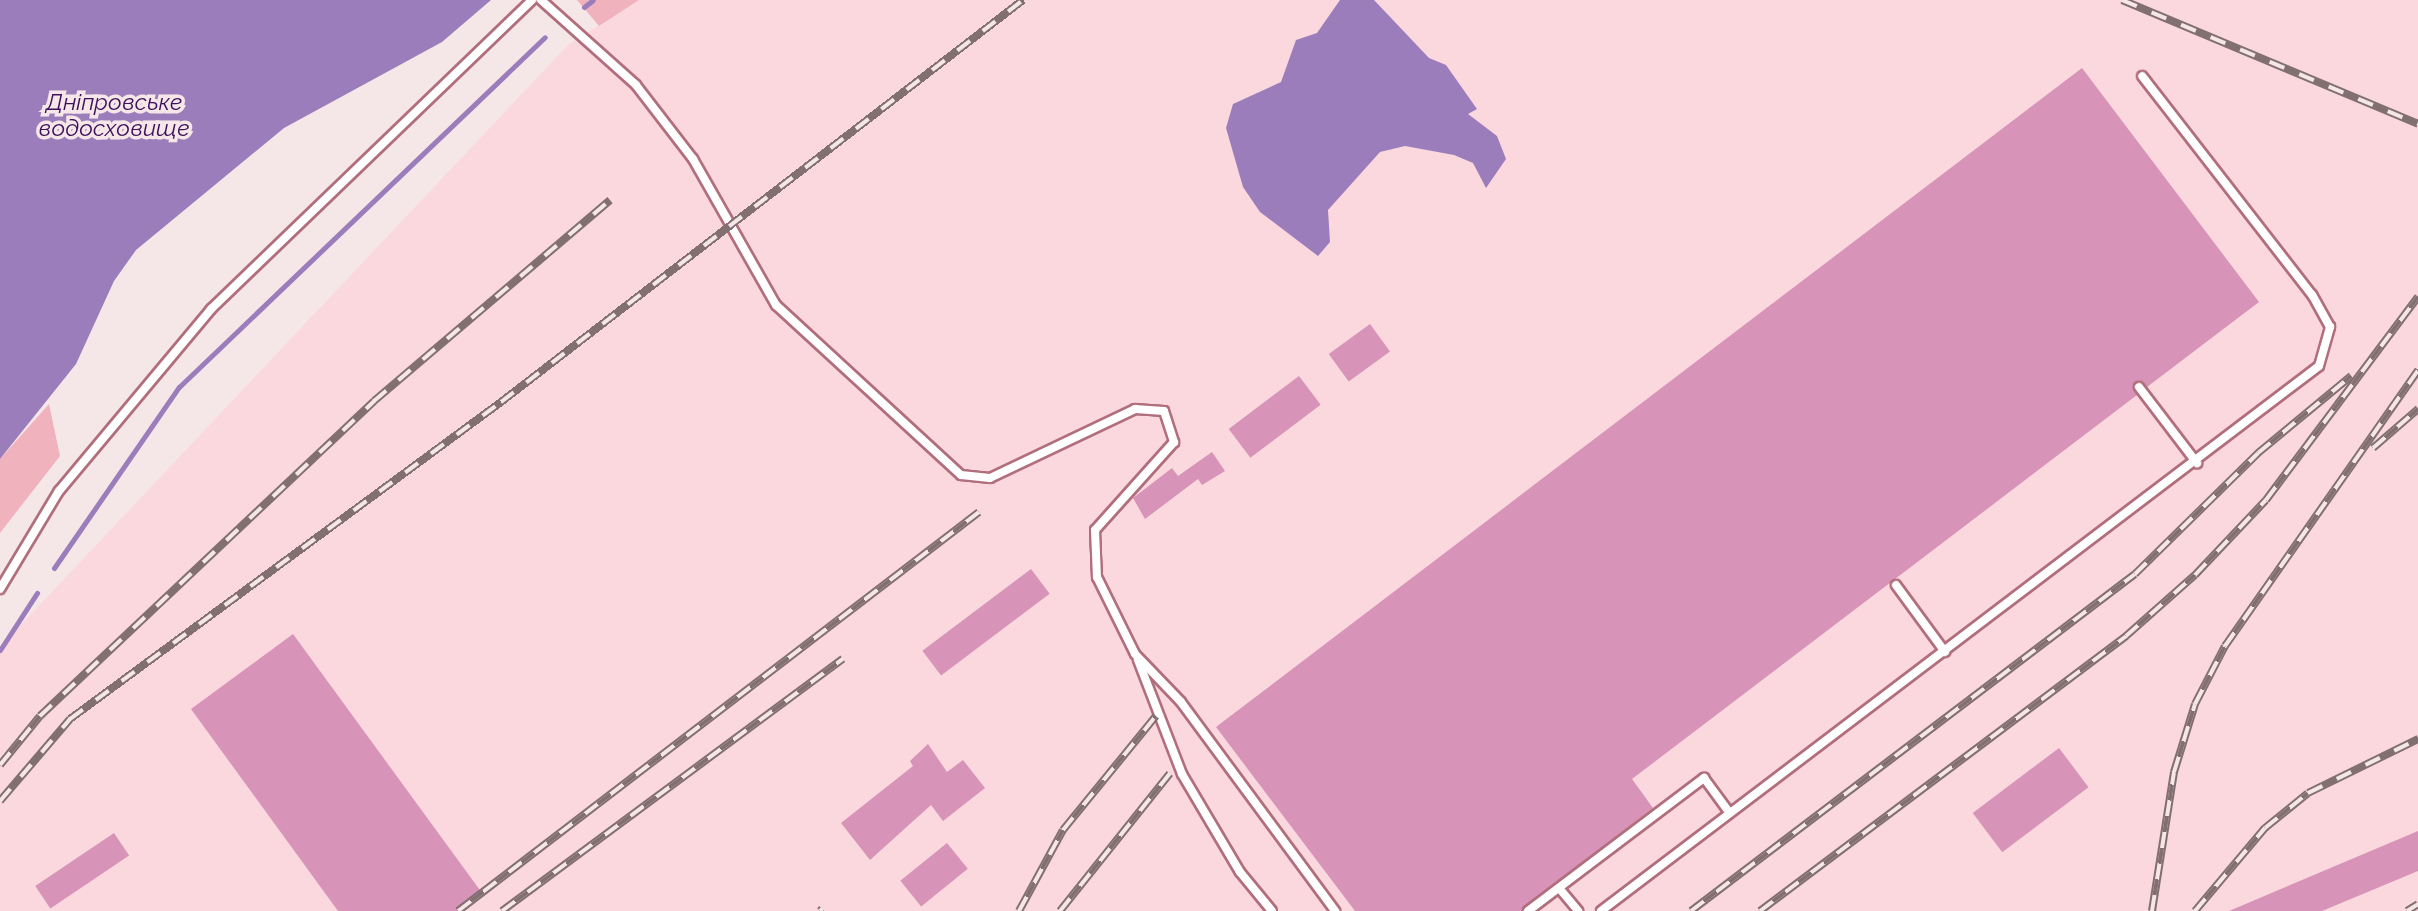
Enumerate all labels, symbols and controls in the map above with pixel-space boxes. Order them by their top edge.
water label: Дніпровське водосховище [38,88,190,142]

